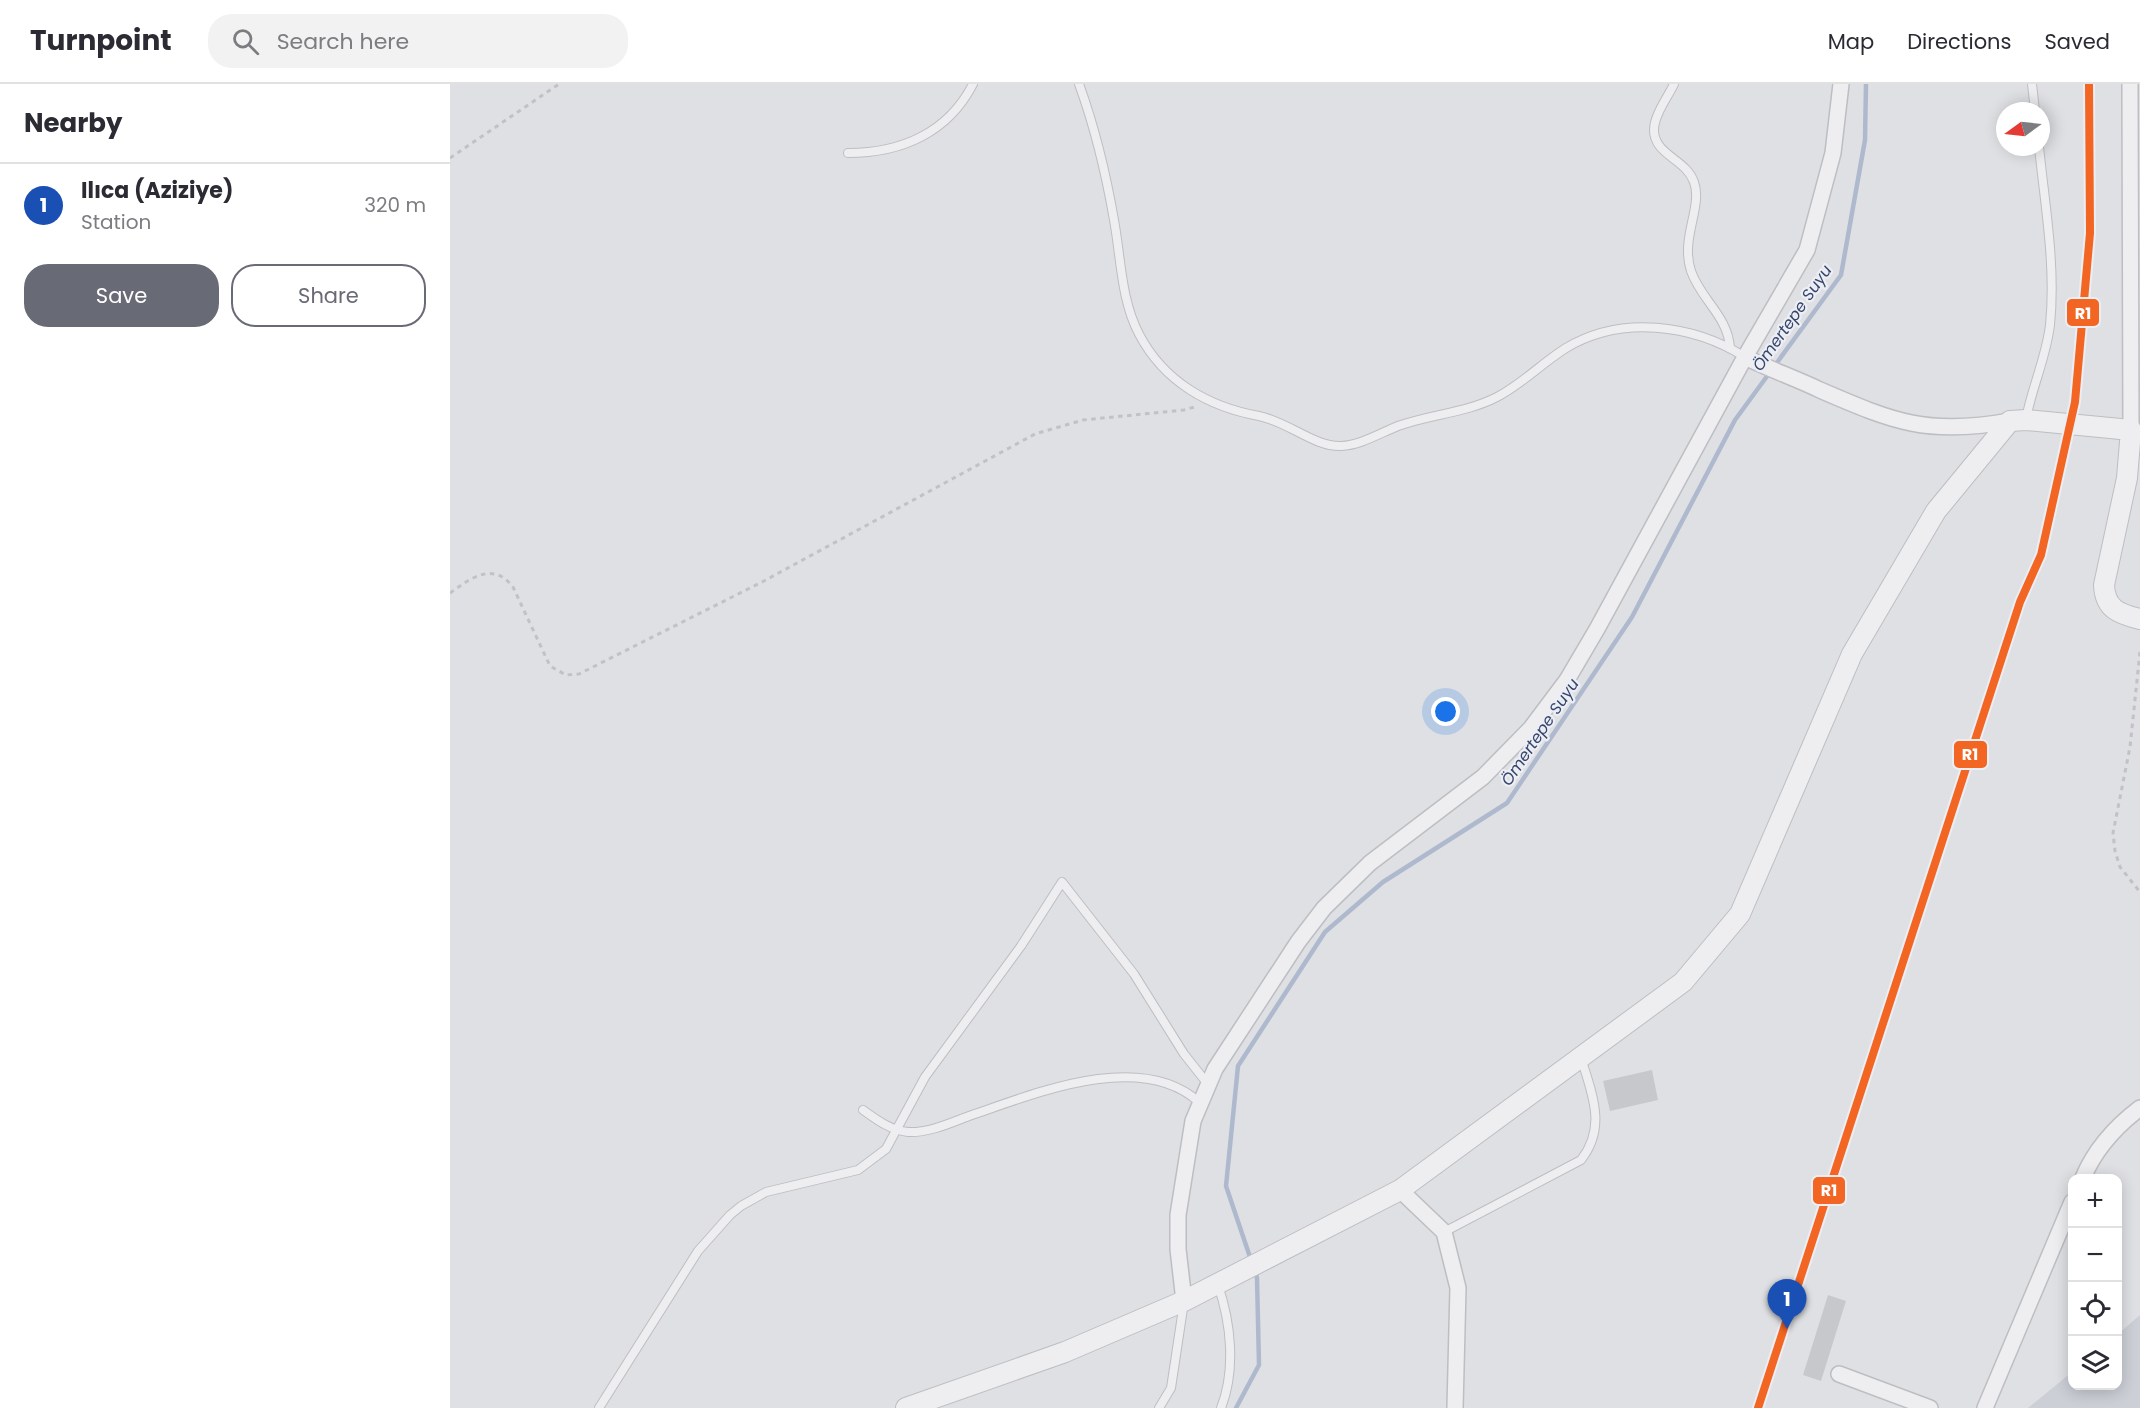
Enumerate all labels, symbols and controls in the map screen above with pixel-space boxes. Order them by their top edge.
search box [208,14,628,68]
text: Turnpoint [30,21,172,60]
icon: search [229,25,262,58]
text: Search here [277,26,409,57]
text: Map [1828,27,1874,56]
text: Directions [1907,27,2011,56]
text: Saved [2044,27,2110,56]
north arrow [1996,102,2050,156]
text: Nearby [24,105,122,141]
text: Ilıca (Aziziye) [81,175,233,206]
text: 1 [40,191,47,219]
text: 320 m [364,191,426,219]
text: Station [81,208,151,236]
water label: Ömertepe Suyu [1747,260,1837,376]
button: Save [24,264,219,327]
button: Share [231,264,426,327]
line badge: R1 [2066,298,2100,327]
text: R1 [2075,302,2091,325]
water label: Ömertepe Suyu [1496,674,1584,790]
your location [1431,697,1460,726]
line badge: R1 [1953,740,1988,769]
text: R1 [1962,743,1978,766]
map controls [2068,1174,2122,1390]
button: + [2068,1174,2122,1228]
line badge: R1 [1812,1176,1846,1205]
text: R1 [1821,1179,1837,1202]
button: − [2068,1228,2122,1282]
pin: 1 [1768,1280,1806,1329]
button: locate [2068,1282,2122,1336]
button: layers [2068,1336,2122,1390]

